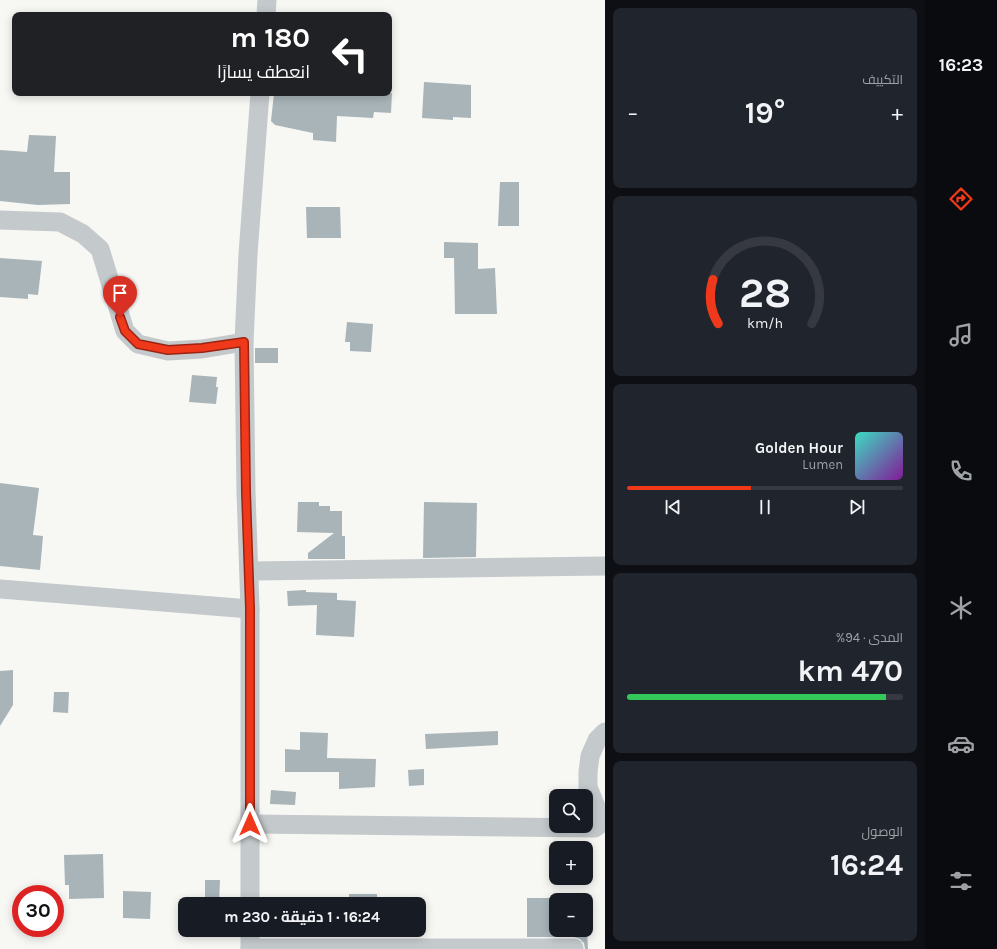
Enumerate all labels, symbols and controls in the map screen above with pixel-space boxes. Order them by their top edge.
text: 180 m [231,21,310,54]
icon: left [324,28,376,80]
text: 16:23 [939,54,983,76]
text: انعطف يسارًا [217,61,310,83]
text: التكييف [862,72,903,87]
text: 19° [745,95,785,131]
text: − [627,100,639,126]
text: + [891,100,903,126]
icon: directions [947,185,975,213]
text: 28 [739,269,791,317]
pin [103,276,137,317]
icon: arrive [109,282,131,304]
text: km/h [747,315,783,332]
icon: music [947,321,975,349]
text: Golden Hour [755,439,843,457]
text: Lumen [802,457,843,472]
icon: phone [947,457,975,485]
icon: previous [662,496,684,518]
icon: pause [754,496,776,518]
icon: next [846,496,868,518]
icon: climate [947,594,975,622]
text: المدى · 94% [836,630,903,645]
text: 470 km [797,653,903,689]
icon: car [947,730,975,758]
map controls [549,789,593,937]
button: search [549,789,593,833]
position arrow [229,803,271,845]
text: الوصول [862,824,903,839]
button: + [549,841,593,885]
text: 16:24 [830,847,903,883]
icon: filters [947,867,975,895]
speed limit sign: 30 [12,885,64,937]
button: − [549,893,593,937]
text: 16:24 · 1 دقيقة · 230 m [224,908,380,926]

